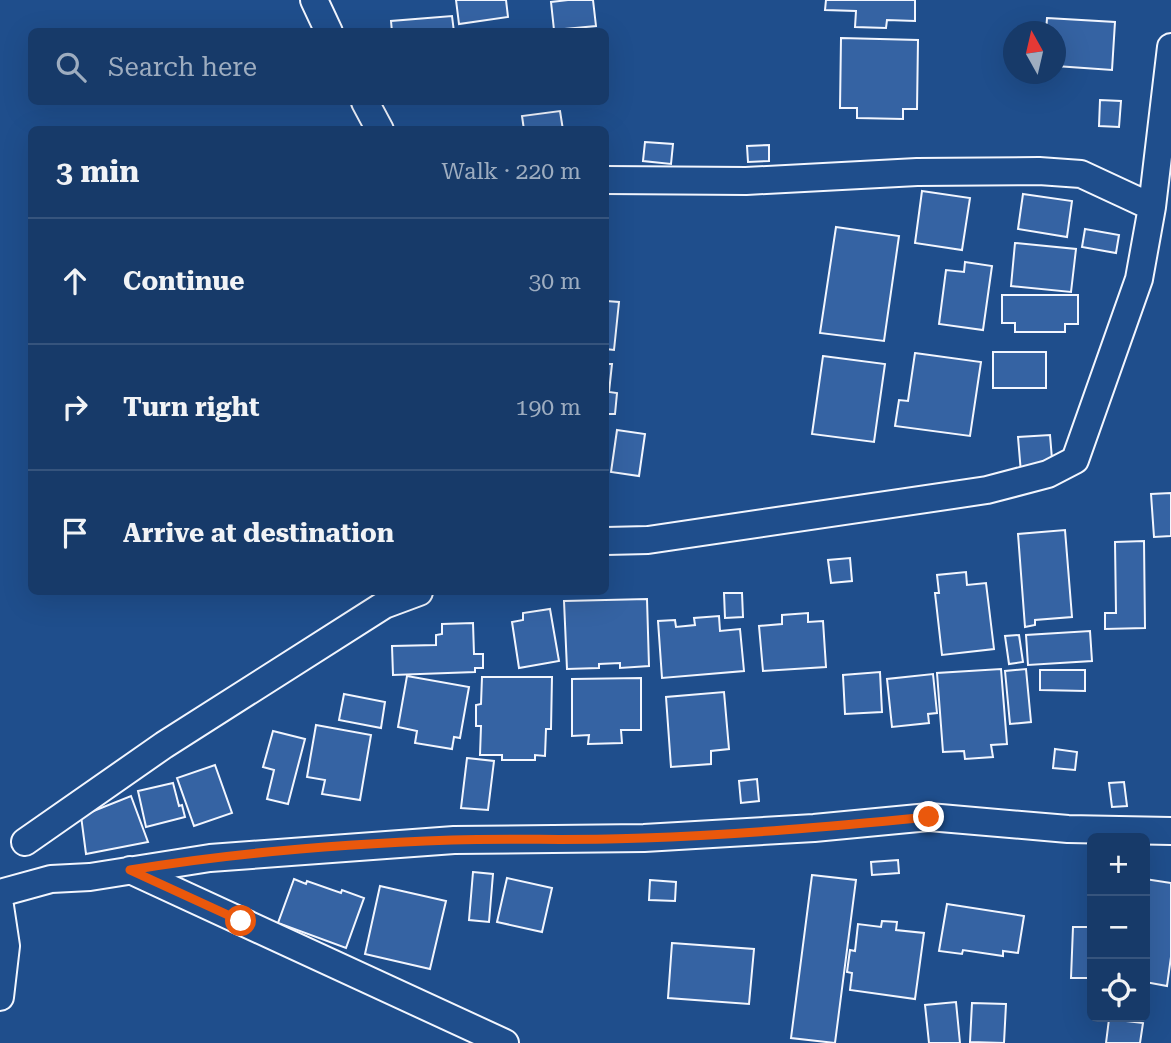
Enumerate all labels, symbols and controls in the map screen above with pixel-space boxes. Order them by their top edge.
north arrow [1003,21,1066,84]
search box [28,28,609,105]
icon: search [52,48,90,86]
text: Search here [108,52,257,82]
text: 3 min [56,154,139,189]
text: Walk · 220 m [442,158,581,185]
icon: ahead [56,262,94,300]
text: Continue [123,266,245,296]
text: 30 m [528,268,581,295]
icon: right [56,388,94,426]
text: Turn right [123,392,259,422]
text: 190 m [516,394,581,421]
icon: arrive [56,514,94,552]
text: Arrive at destination [123,518,394,548]
route end [913,801,944,832]
map controls [1087,833,1150,1022]
button: + [1087,833,1150,896]
button: − [1087,896,1150,959]
route start [225,905,256,936]
button: locate [1087,959,1150,1022]

